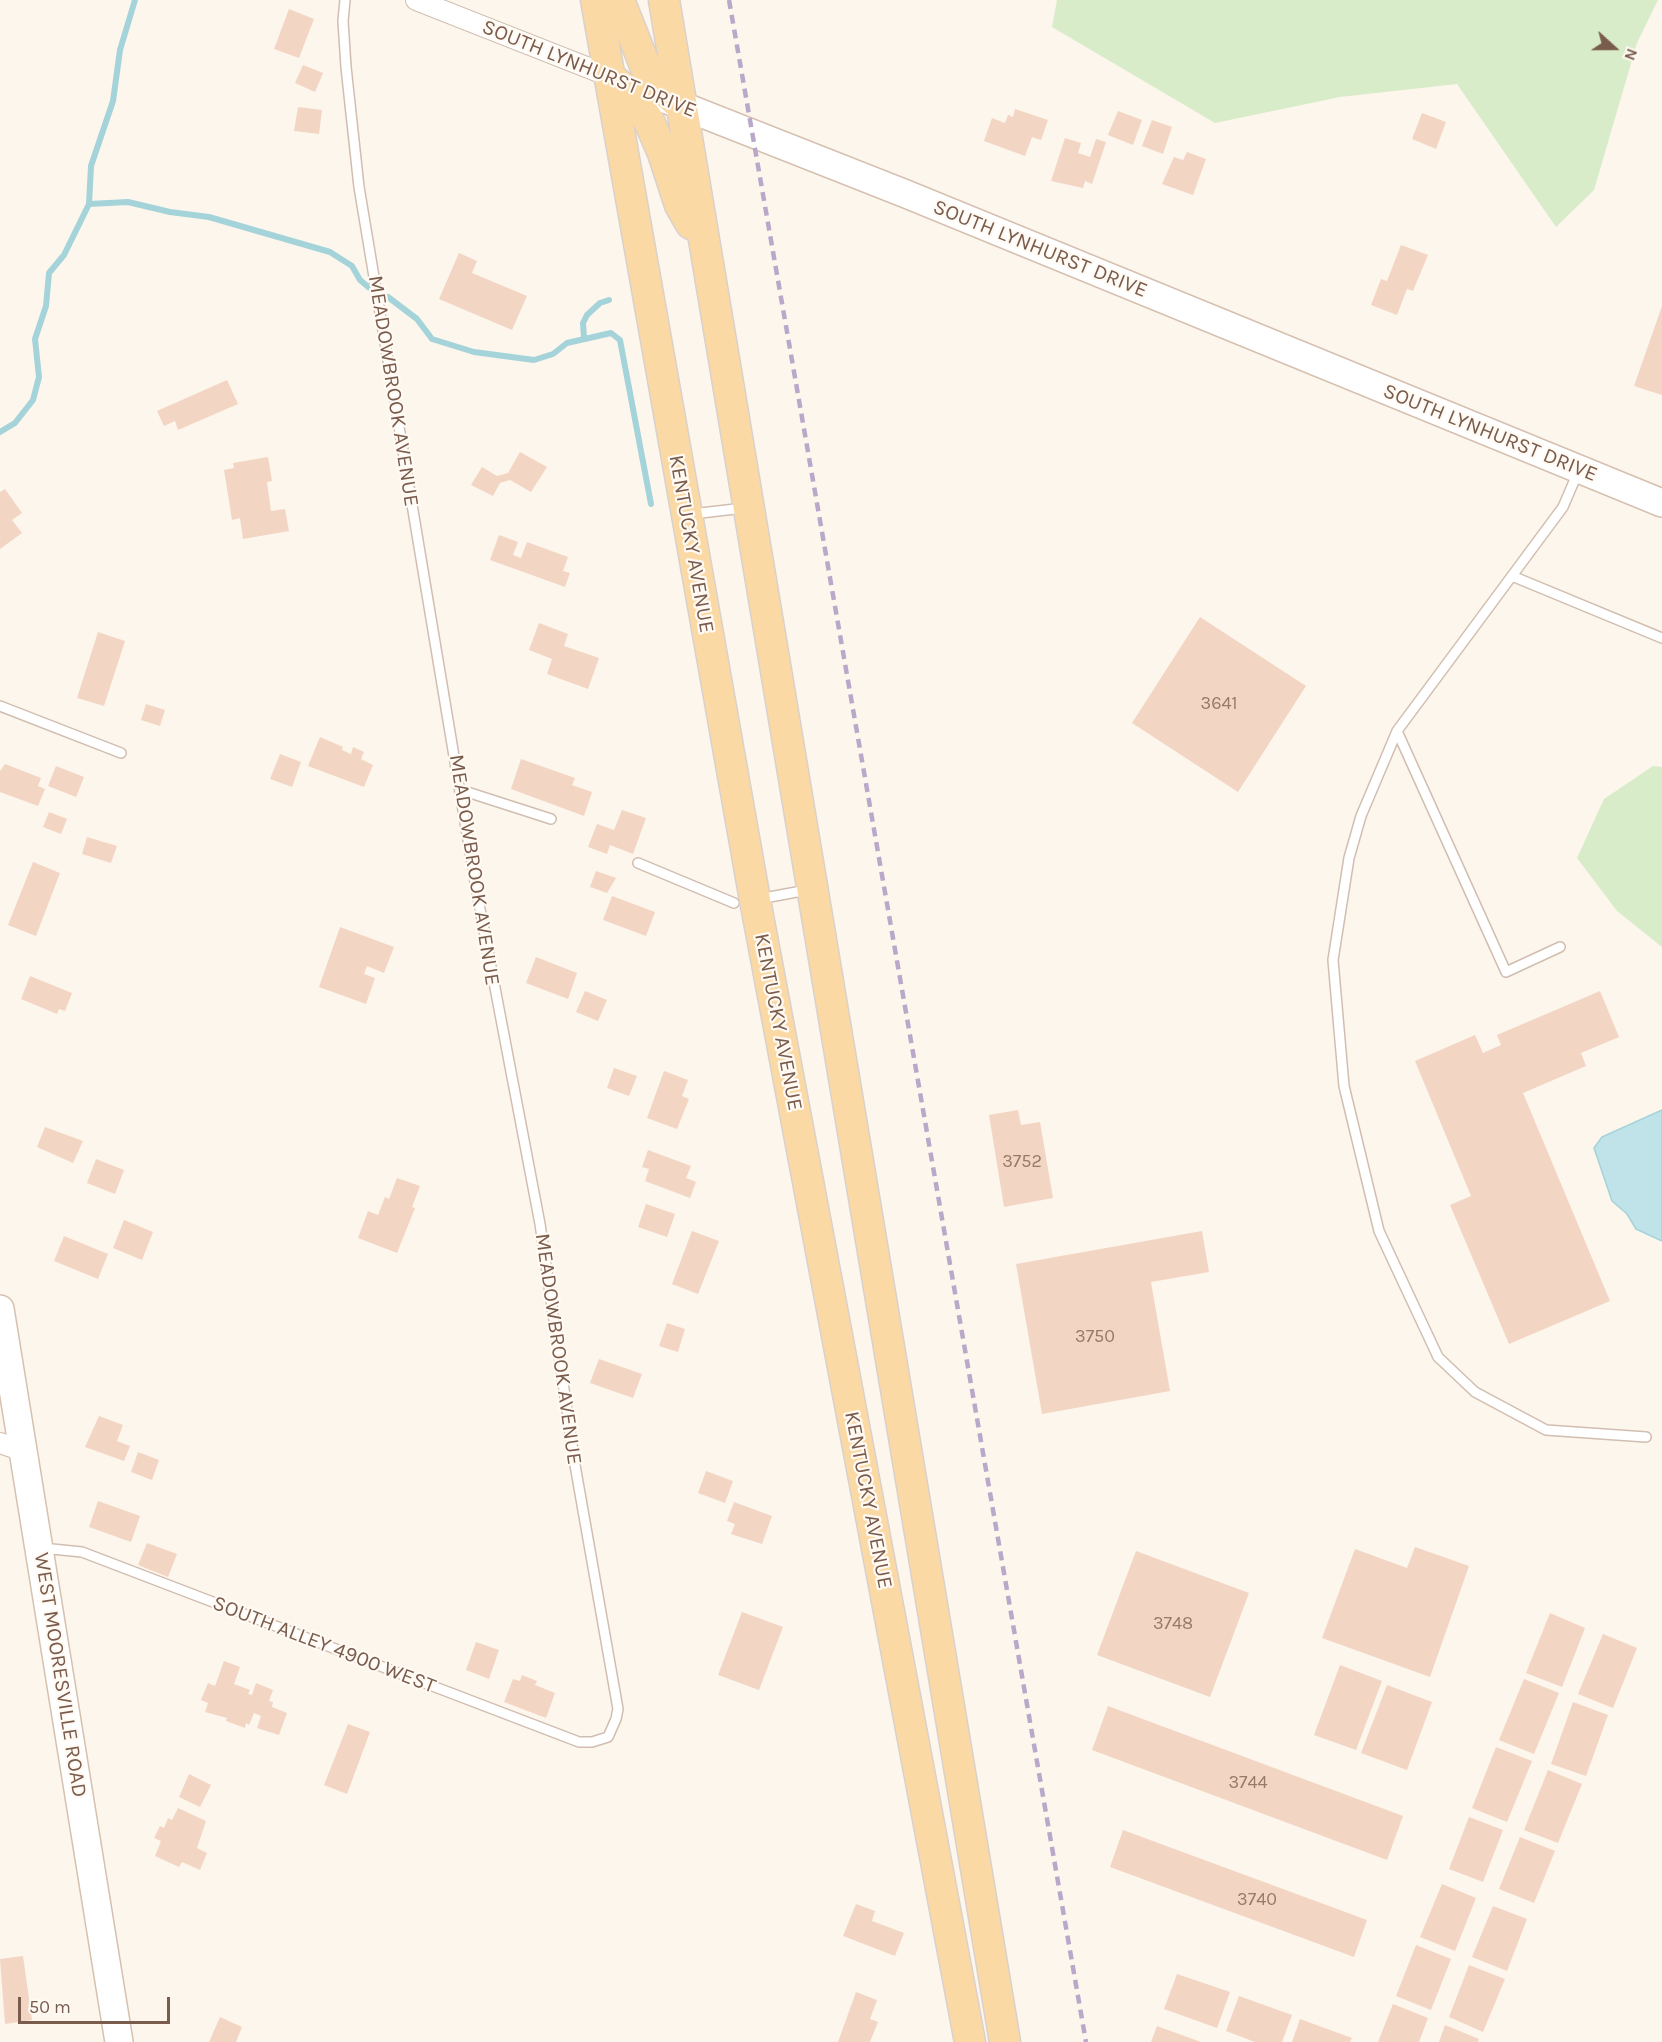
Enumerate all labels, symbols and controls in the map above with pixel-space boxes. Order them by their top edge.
street label: SOUTH LYNHURST DRIVE [478,14,700,124]
north arrow [1584,18,1644,78]
text: N [1620,46,1642,63]
street label: SOUTH LYNHURST DRIVE [929,194,1151,304]
street label: MEADOWBROOK AVENUE [362,274,424,508]
street label: SOUTH LYNHURST DRIVE [1379,378,1601,488]
street label: KENTUCKY AVENUE [663,453,719,635]
house number: 3641 [1201,693,1237,715]
street label: MEADOWBROOK AVENUE [443,753,505,987]
street label: KENTUCKY AVENUE [748,931,808,1113]
house number: 3752 [1002,1151,1042,1173]
street label: MEADOWBROOK AVENUE [529,1232,587,1466]
house number: 3750 [1075,1326,1115,1348]
street label: KENTUCKY AVENUE [838,1409,898,1591]
street label: WEST MOORESVILLE ROAD [28,1551,92,1799]
street label: SOUTH ALLEY 4900 WEST [209,1591,439,1699]
house number: 3748 [1153,1613,1193,1635]
house number: 3744 [1228,1772,1268,1794]
house number: 3740 [1237,1889,1277,1911]
scale bar [21,1985,172,2023]
text: 50 m [29,1996,71,2018]

